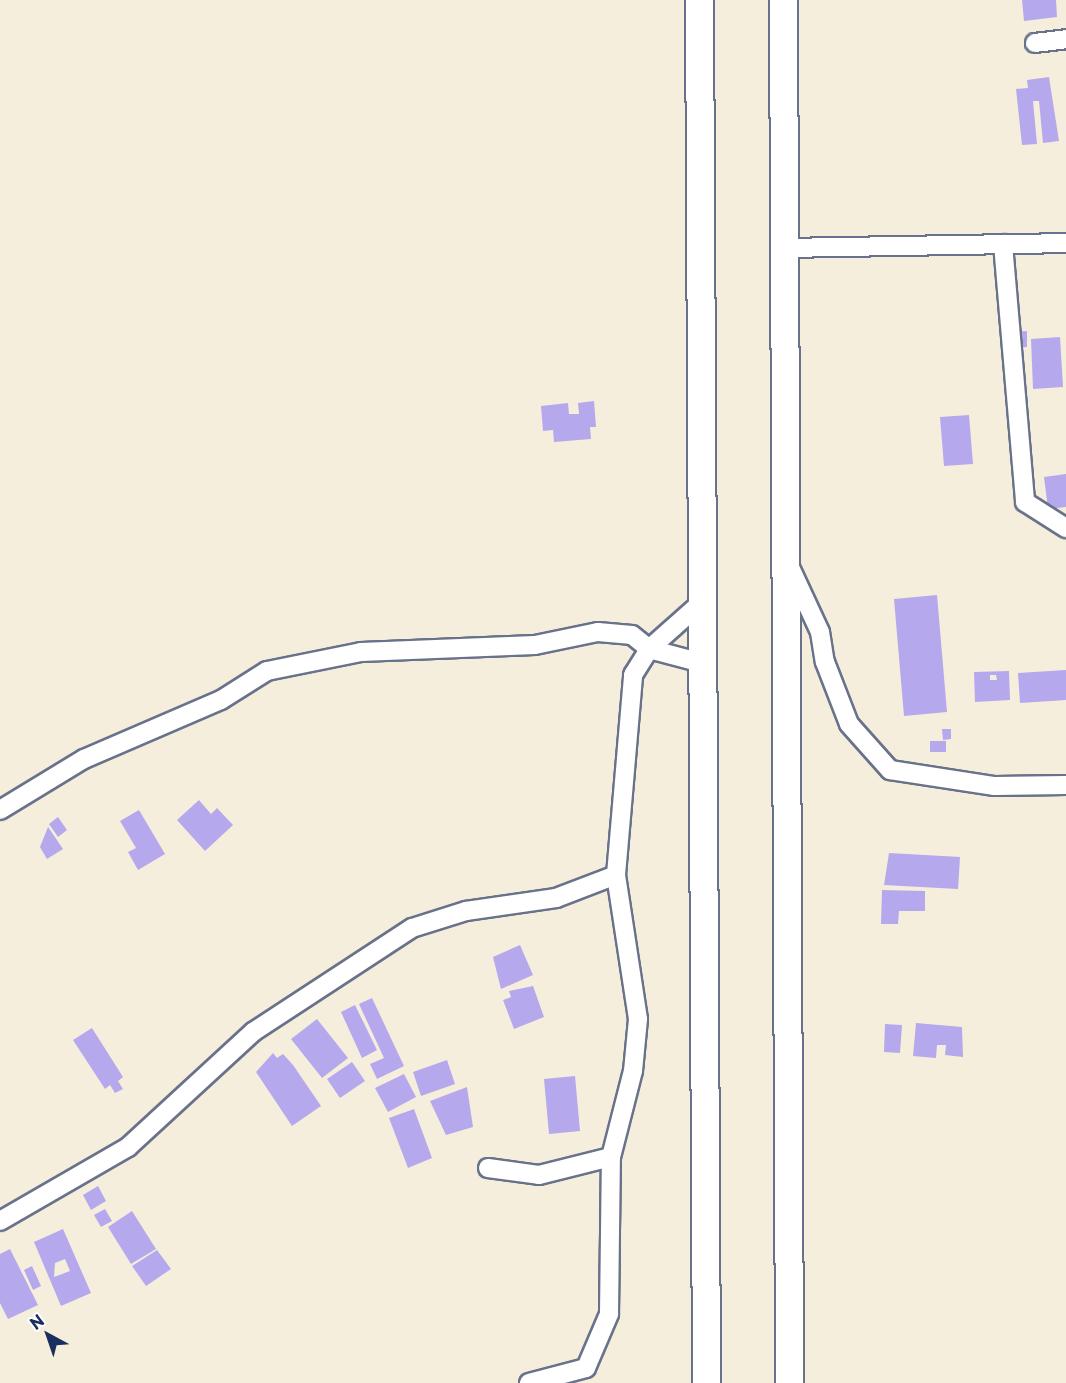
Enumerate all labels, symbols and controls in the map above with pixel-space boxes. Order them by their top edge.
north arrow [18,1305,78,1365]
text: N [24,1308,49,1334]

